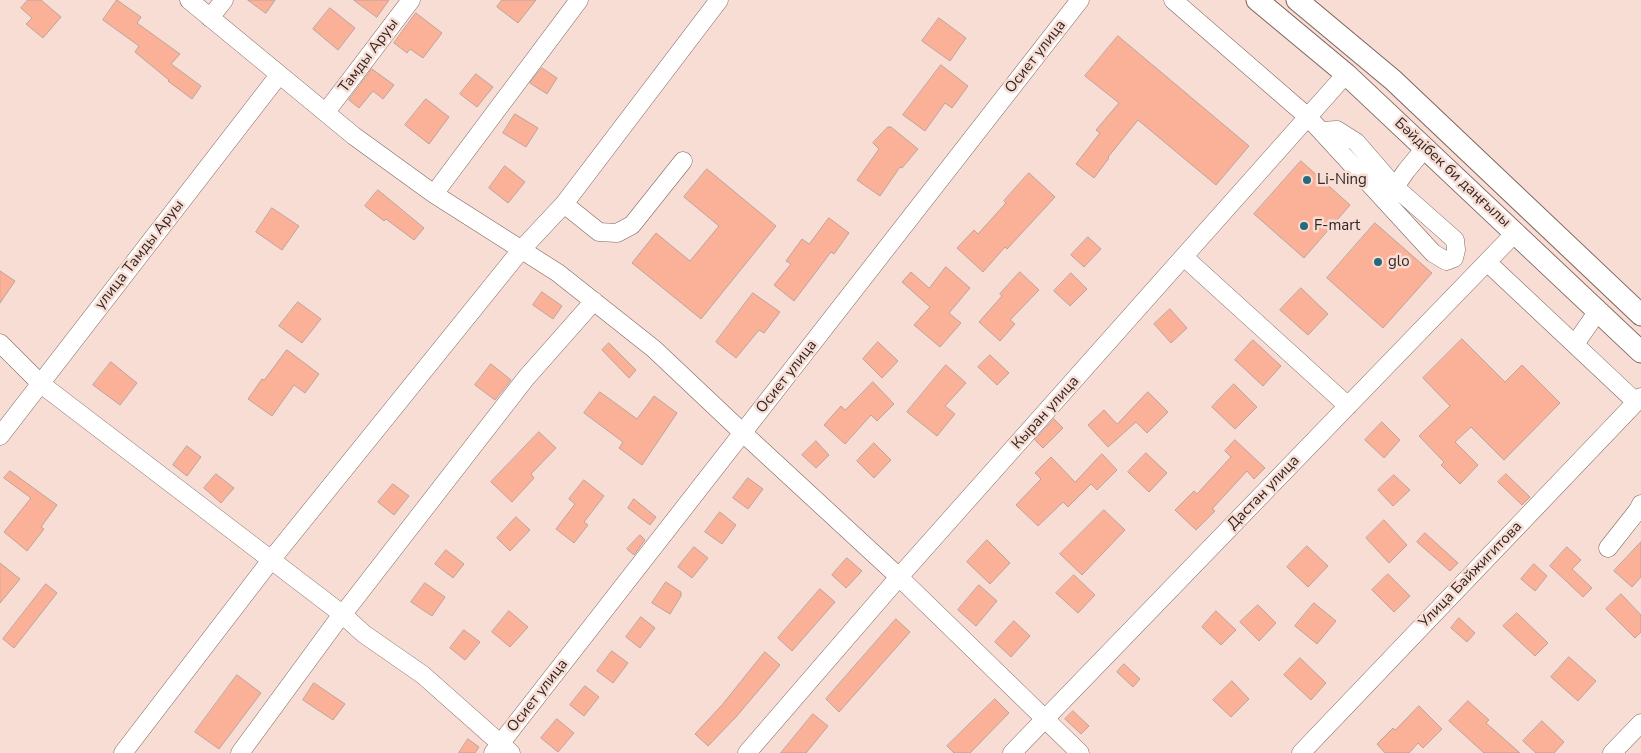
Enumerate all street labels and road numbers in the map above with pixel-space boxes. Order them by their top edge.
street label: Тамды Аруы [335,15,403,97]
street label: Осиет улица [1002,17,1070,97]
street label: Бәйдібек би даңғылы [1390,115,1514,231]
street label: улица Тамды Аруы [92,197,188,313]
street label: Осиет улица [753,337,821,417]
street label: Кыран улица [1009,373,1083,453]
street label: Дастан улица [1224,452,1304,534]
street label: Улица Байжигитова [1416,518,1526,632]
street label: Осиет улица [504,656,572,736]

